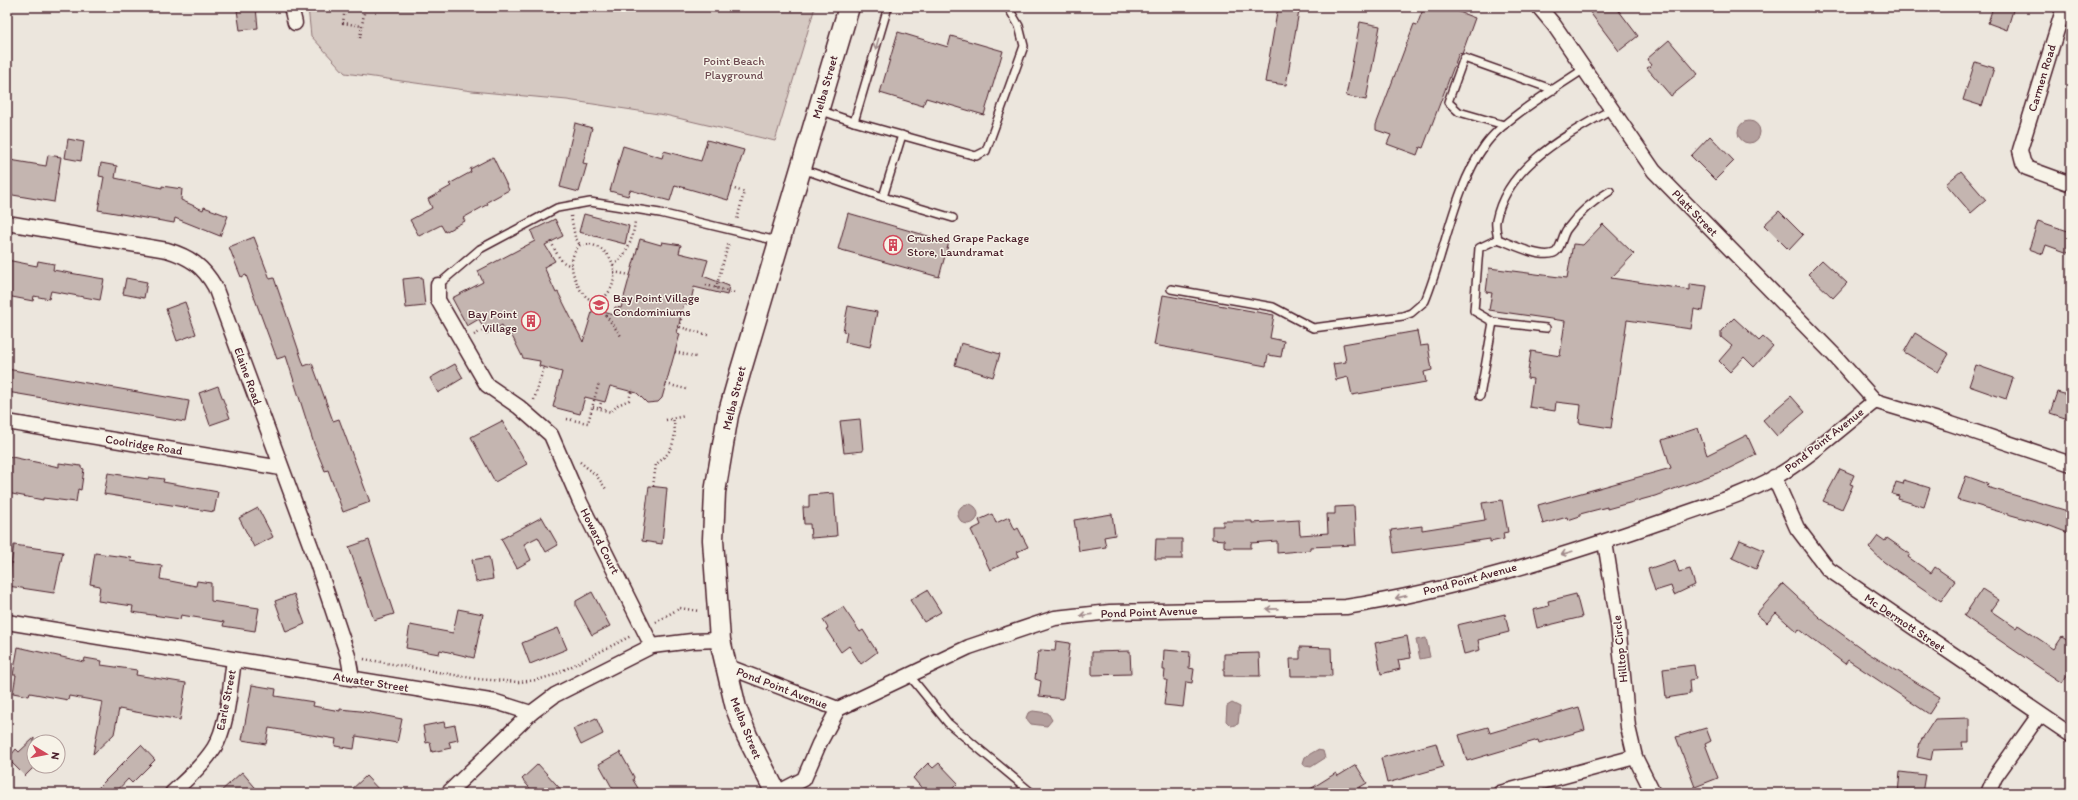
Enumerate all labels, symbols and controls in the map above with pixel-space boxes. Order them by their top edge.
one-way arrow [873,38,880,51]
street label: Carmen Road [2025,42,2059,113]
street label: Melba Street [809,53,841,120]
park label: Point Beach Playground [703,54,765,82]
street label: Platt Street [1669,187,1721,240]
place label: Crushed Grape Package Store, Laundramat [907,231,1029,259]
building icon: Crushed Grape Package Store, Laundramat [882,234,904,256]
place label: Bay Point Village Condominiums [613,291,700,319]
school or university icon: Bay Point Village Condominiums [588,294,610,316]
place label: Bay Point Village [468,307,517,335]
building icon: Bay Point Village [520,310,542,332]
street label: Elaine Road [231,345,265,407]
street label: Melba Street [719,364,749,431]
street label: Pond Point Avenue [1782,405,1867,475]
street label: Coolridge Road [104,432,184,458]
street label: Howard Court [577,506,623,577]
one-way arrow [1561,549,1574,557]
street label: Pond Point Avenue [1422,560,1519,598]
street label: Mc Dermott Street [1862,591,1949,656]
one-way arrow [1395,593,1408,601]
street label: Pond Point Avenue [1100,603,1198,621]
one-way arrow [1266,605,1279,613]
one-way arrow [1080,611,1093,619]
street label: Hilltop Circle [1609,614,1631,683]
street label: Pond Point Avenue [734,664,830,712]
street label: Earle Street [213,668,239,731]
street label: Atwater Street [332,669,410,695]
street label: Melba Street [727,695,765,761]
north arrow [26,734,66,774]
text: N [48,751,62,760]

